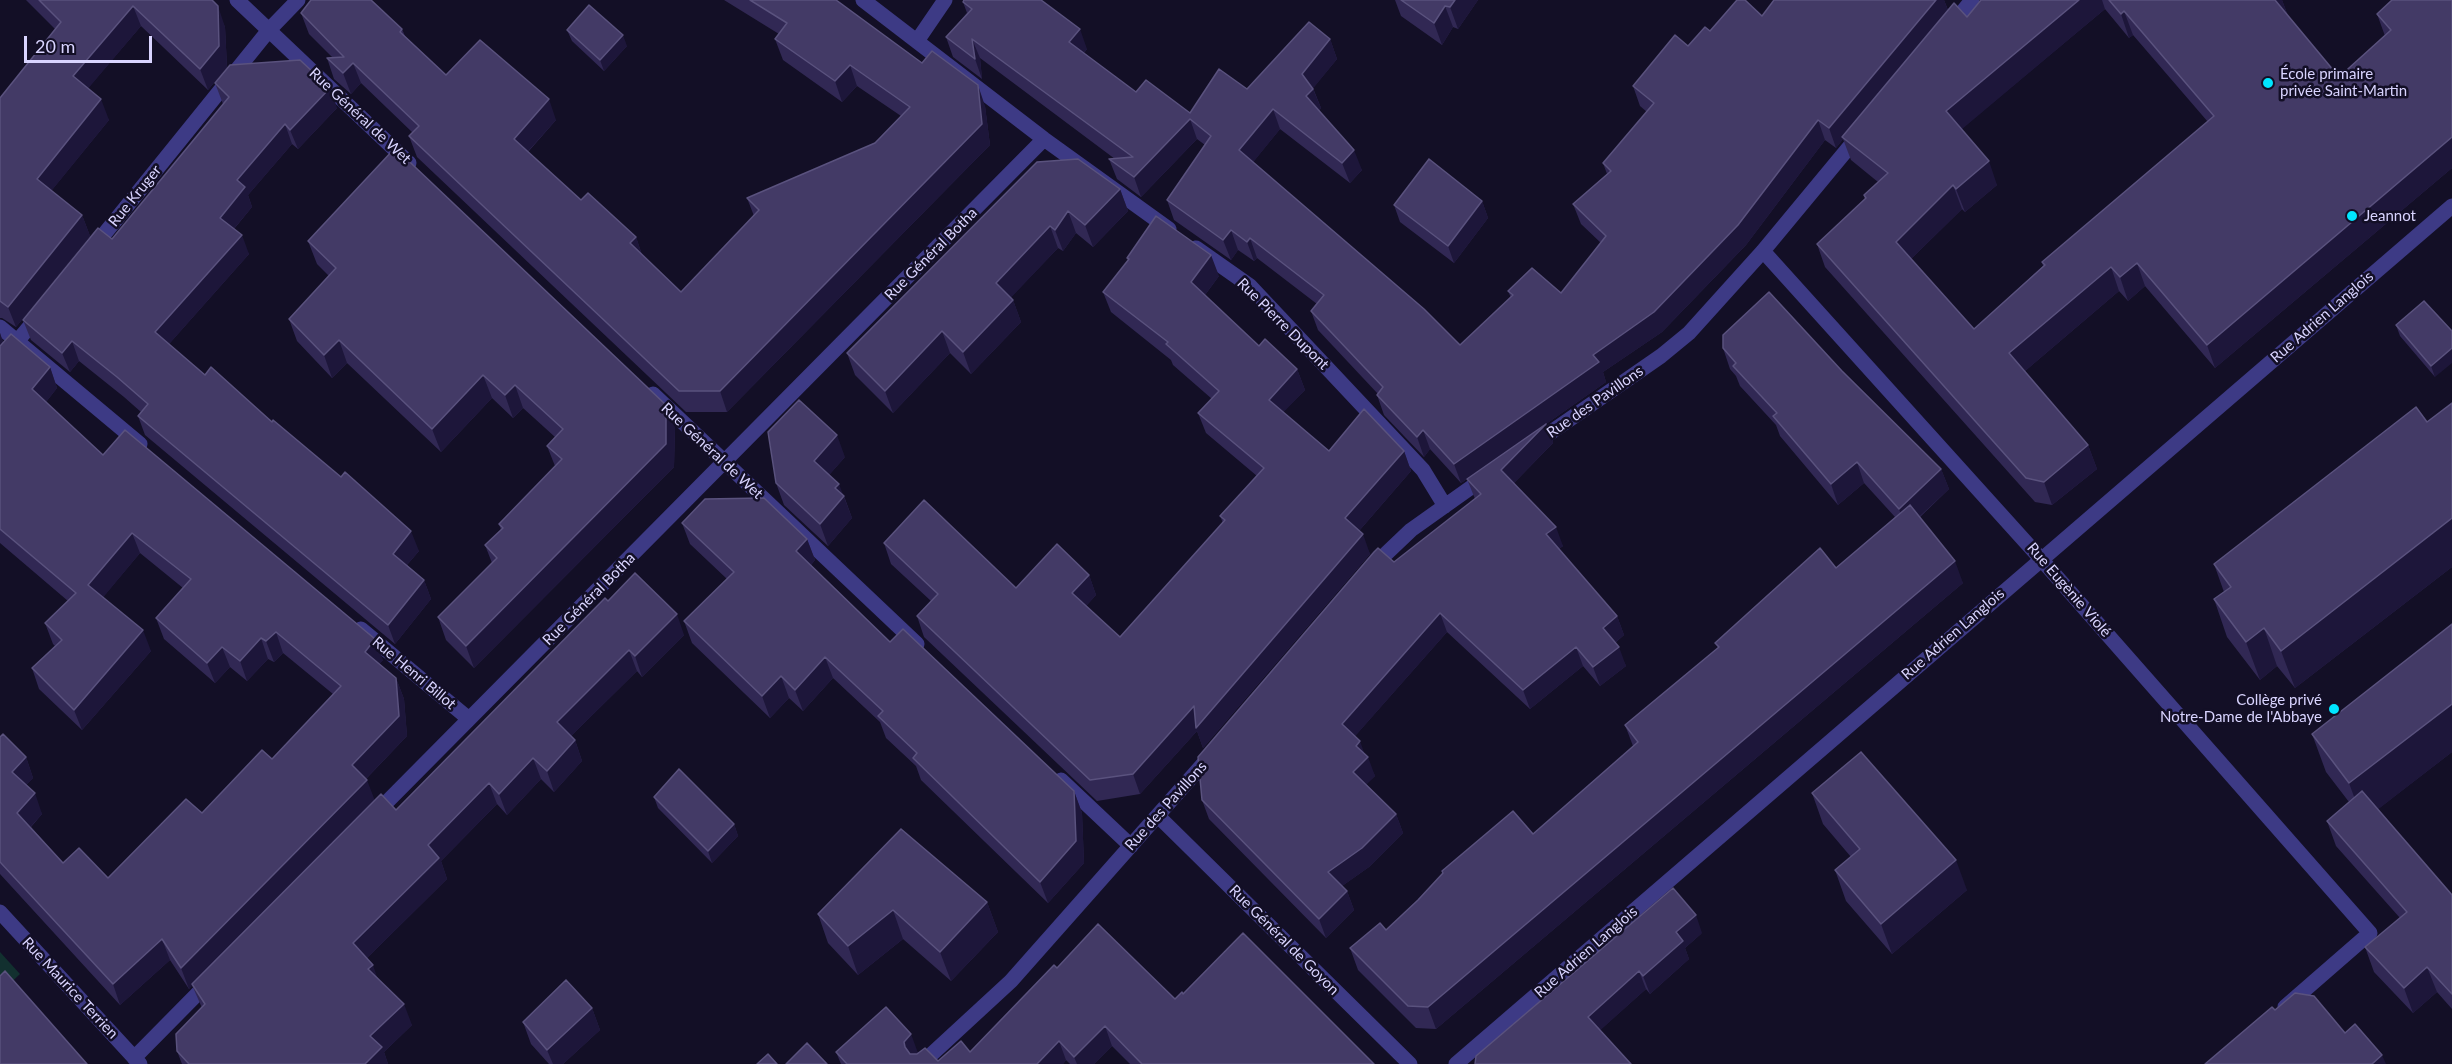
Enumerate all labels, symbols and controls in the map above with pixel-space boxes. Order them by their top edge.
scale bar [27,24,154,62]
text: 20 m [35,35,75,57]
street label: Rue Général de Wet [305,64,415,168]
place label: École primaire privée Saint-Martin [2280,65,2407,100]
marker: École primaire privée Saint-Martin [2261,76,2275,90]
street label: Rue Kruger [105,162,165,230]
street label: Rue Général Botha [881,204,981,304]
place label: Jeannot [2364,207,2416,225]
marker: Jeannot [2345,209,2359,223]
street label: Rue Adrien Langlois [2267,267,2377,367]
street label: Rue Pierre Dupont [1233,274,1333,374]
street label: Rue des Pavillons [1543,362,1647,442]
street label: Rue Général de Wet [657,399,767,503]
street label: Rue Eugènie Violé [2023,539,2115,641]
street label: Rue Général Botha [539,549,639,649]
street label: Rue Adrien Langlois [1898,584,2008,684]
street label: Rue Henri Billot [369,633,459,713]
place label: Collège privé Notre-Dame de l'Abbaye [2160,691,2322,726]
marker: Collège privé Notre-Dame de l'Abbaye [2327,702,2341,716]
street label: Rue des Pavillons [1121,758,1211,854]
street label: Rue Général de Goyon [1225,881,1343,999]
street label: Rue Adrien Langlois [1531,902,1641,1002]
street label: Rue Maurice Terrien [18,933,122,1043]

